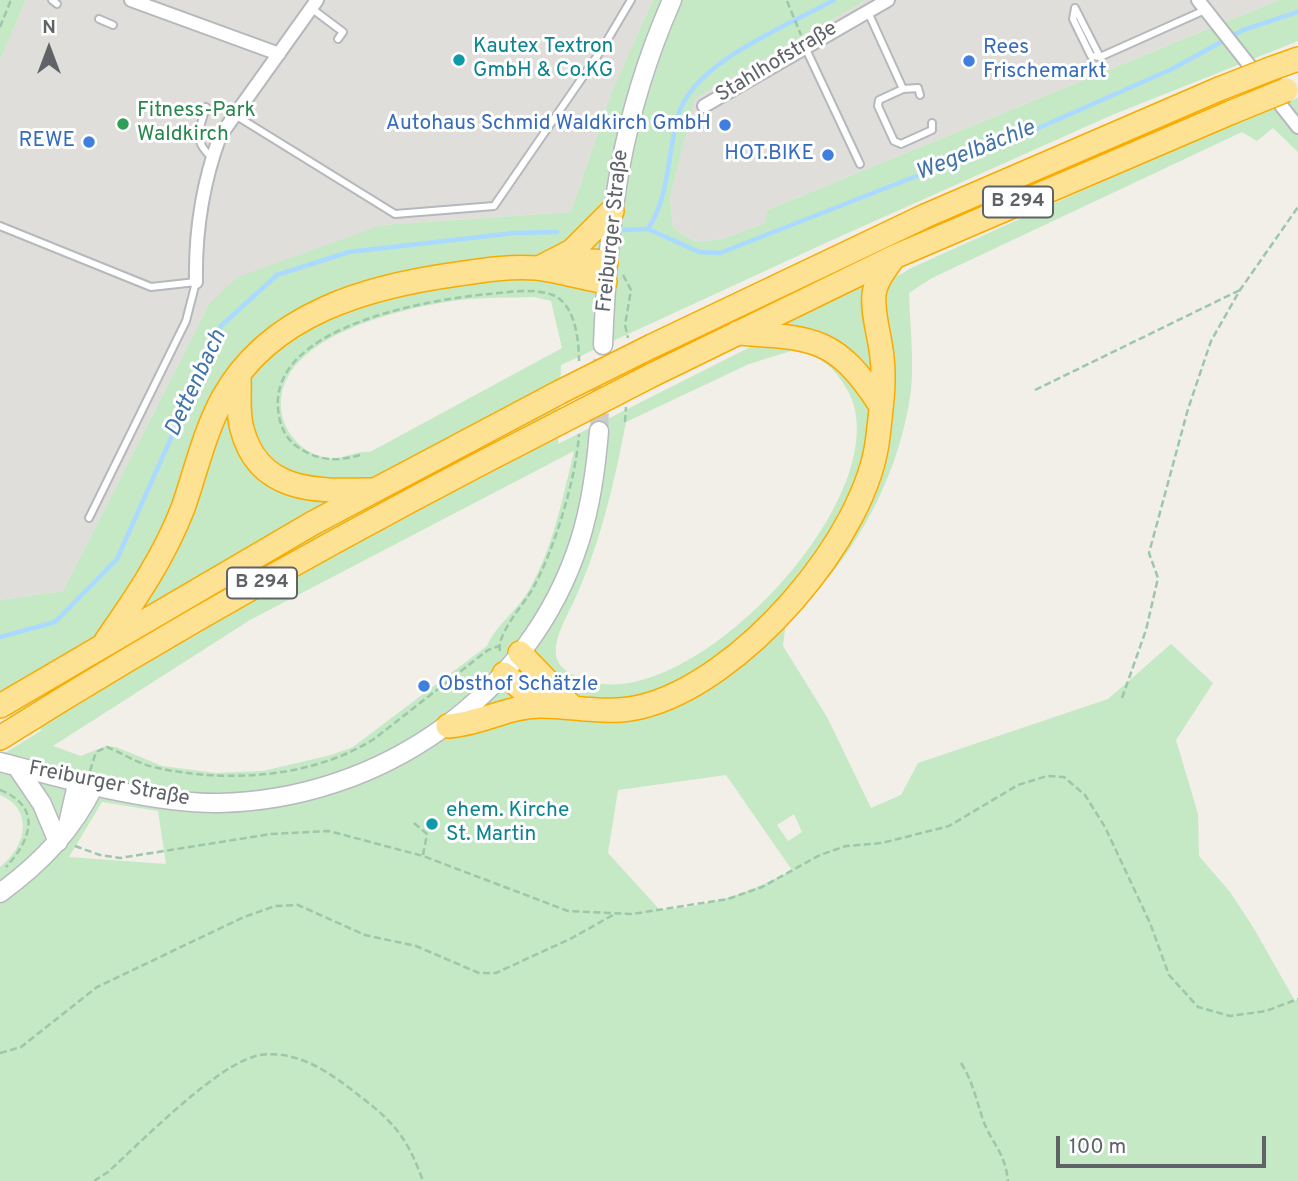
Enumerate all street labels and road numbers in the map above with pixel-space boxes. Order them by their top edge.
street label: Stahlhofstraße [712,17,842,109]
street label: Freiburger Straße [593,148,635,314]
road number: B 294 [983,186,1053,218]
road number: B 294 [227,568,297,598]
street label: Freiburger Straße [26,757,192,813]

